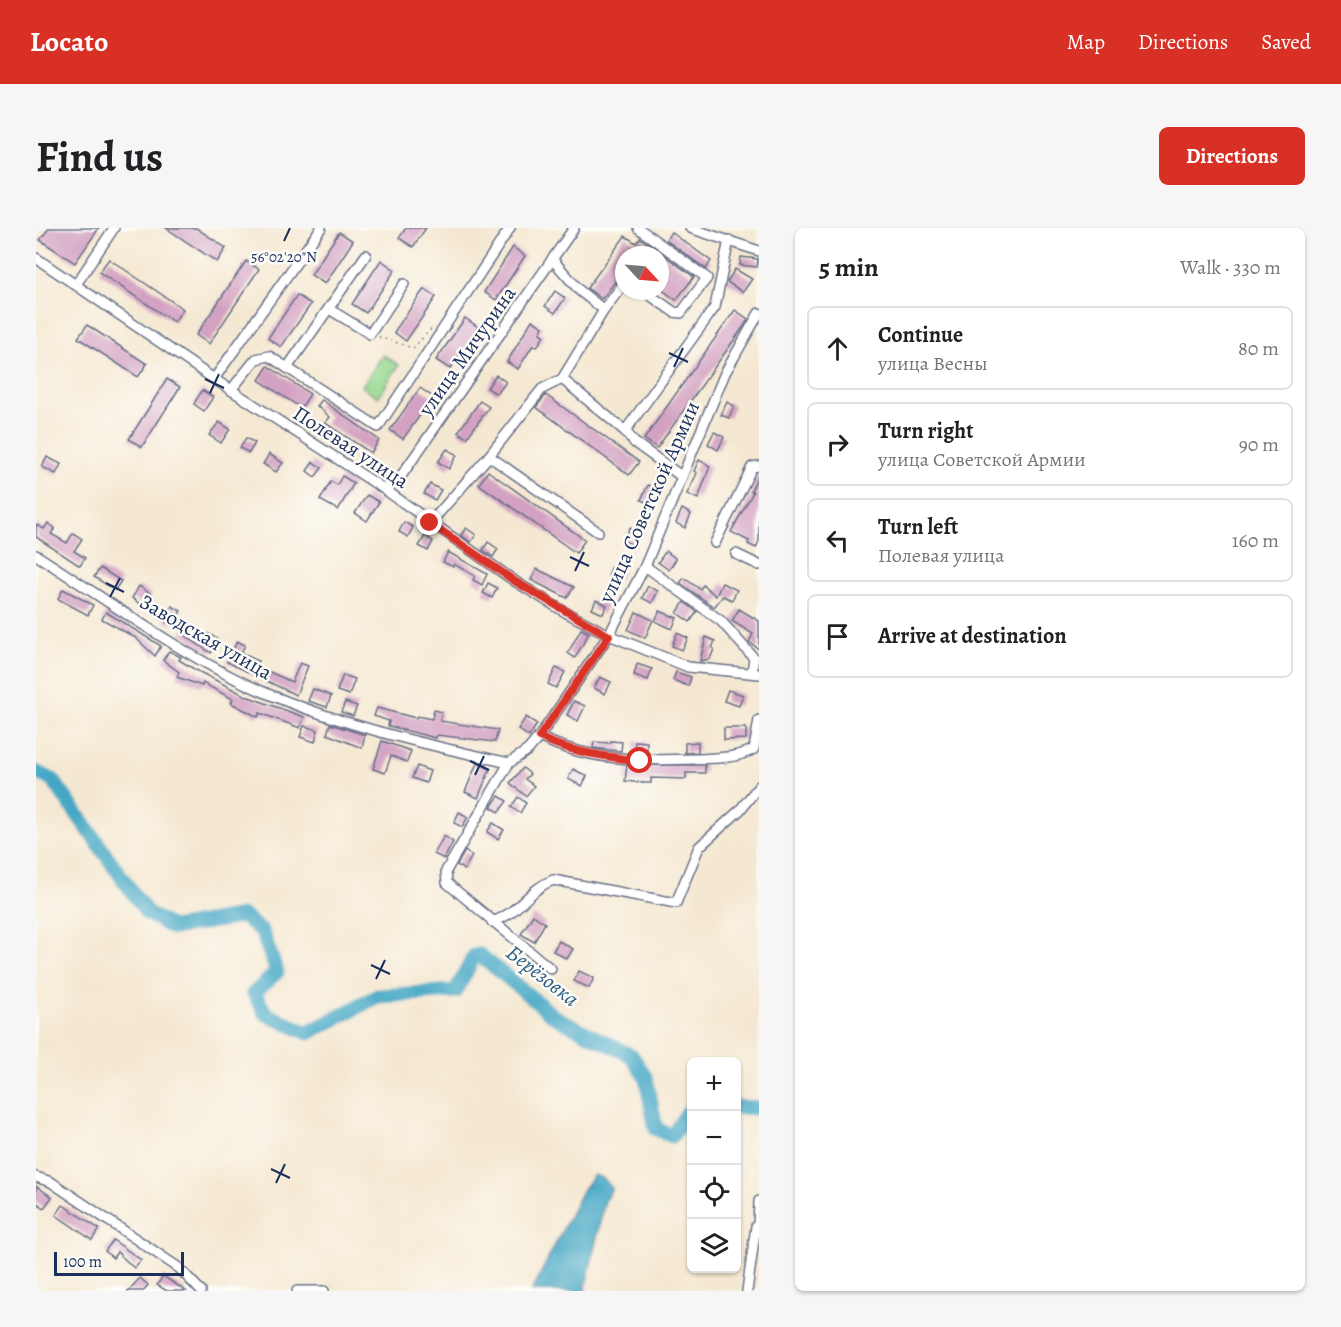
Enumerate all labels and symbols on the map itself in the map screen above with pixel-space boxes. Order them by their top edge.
north arrow [615,246,669,300]
text: 56°02'20"N [251,247,317,267]
street label: улица Мичурина [411,280,522,422]
street label: улица Советской Армии [591,397,706,608]
street label: Полевая улица [288,399,415,495]
route end [416,509,442,535]
street label: Заводская улица [135,588,278,686]
route start [626,747,652,773]
water label: Берёзовка [500,938,585,1014]
scale bar [54,1249,184,1276]

